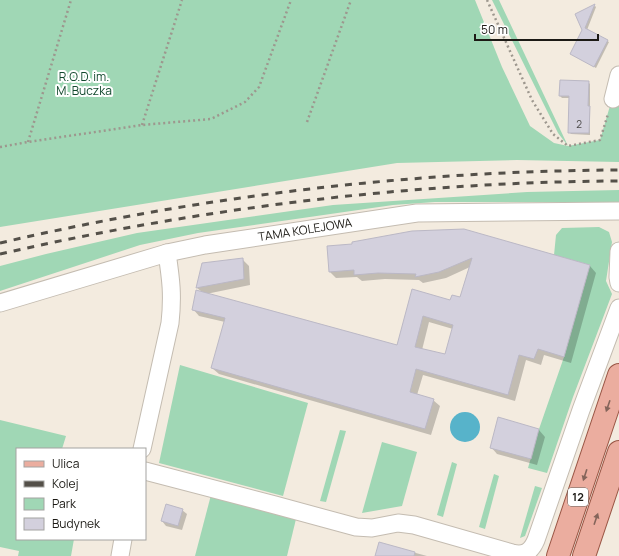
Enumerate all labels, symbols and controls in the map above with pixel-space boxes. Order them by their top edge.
scale bar [475,16,598,42]
text: 50 m [481,21,508,38]
park label: R.O.D. im. M. Buczka [56,68,112,99]
house number: 2 [576,117,582,131]
street label: TAMA KOLEJOWA [257,214,353,245]
one-way arrow [605,401,611,413]
legend [16,448,146,540]
text: Ulica [52,455,79,472]
one-way arrow [582,469,588,481]
text: Kolej [52,475,79,492]
road number: 12 [568,488,588,506]
text: Park [52,495,77,512]
one-way arrow [593,513,599,525]
text: Budynek [52,515,101,532]

